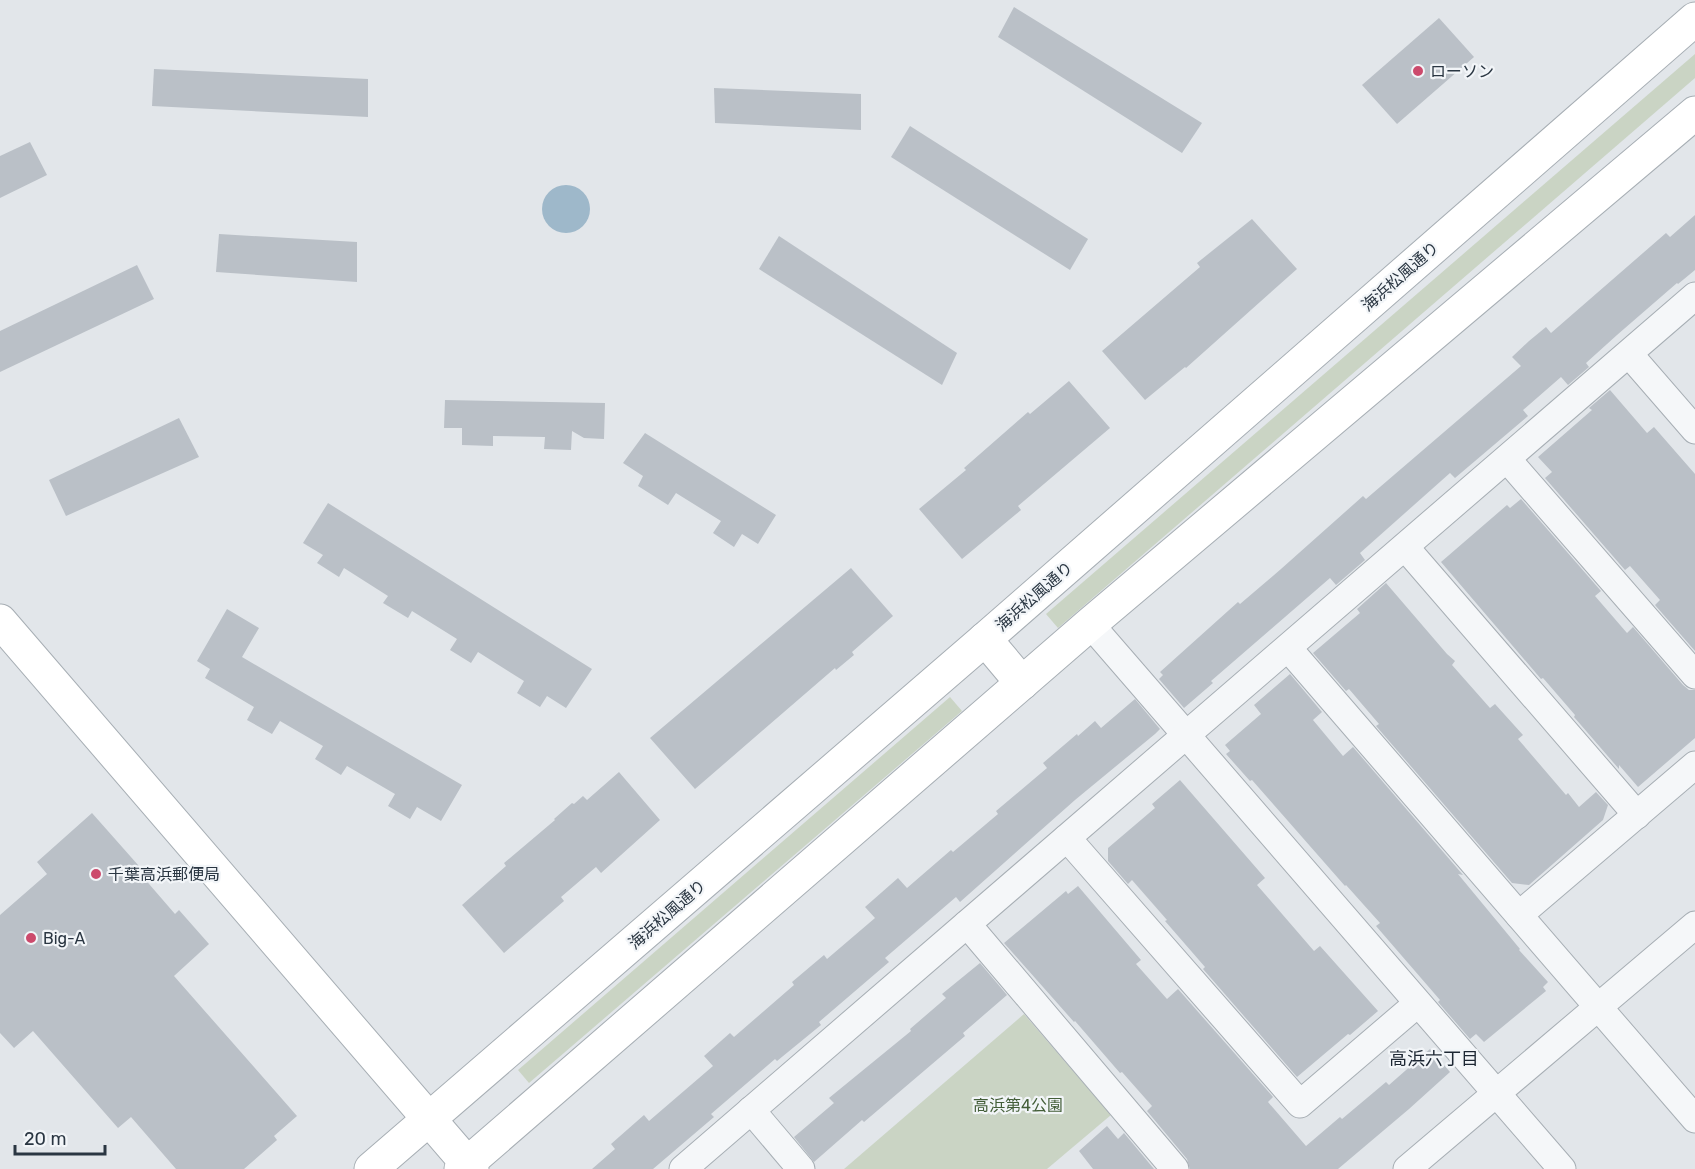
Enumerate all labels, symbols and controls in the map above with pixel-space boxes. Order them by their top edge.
place label: ローソン [1430,62,1494,81]
marker: ローソン [1411,64,1425,78]
street label: 海浜松風通り [1358,238,1443,315]
street label: 海浜松風通り [992,558,1077,635]
place label: 千葉高浜郵便局 [108,865,220,884]
marker: 千葉高浜郵便局 [89,867,103,881]
street label: 海浜松風通り [625,876,710,953]
place label: Big-A [43,929,85,948]
marker: Big-A [24,931,38,945]
district label: 高浜六丁目 [1389,1048,1479,1070]
park label: 高浜第4公園 [973,1096,1063,1115]
scale bar [15,1118,105,1156]
text: 20 m [24,1128,66,1150]

